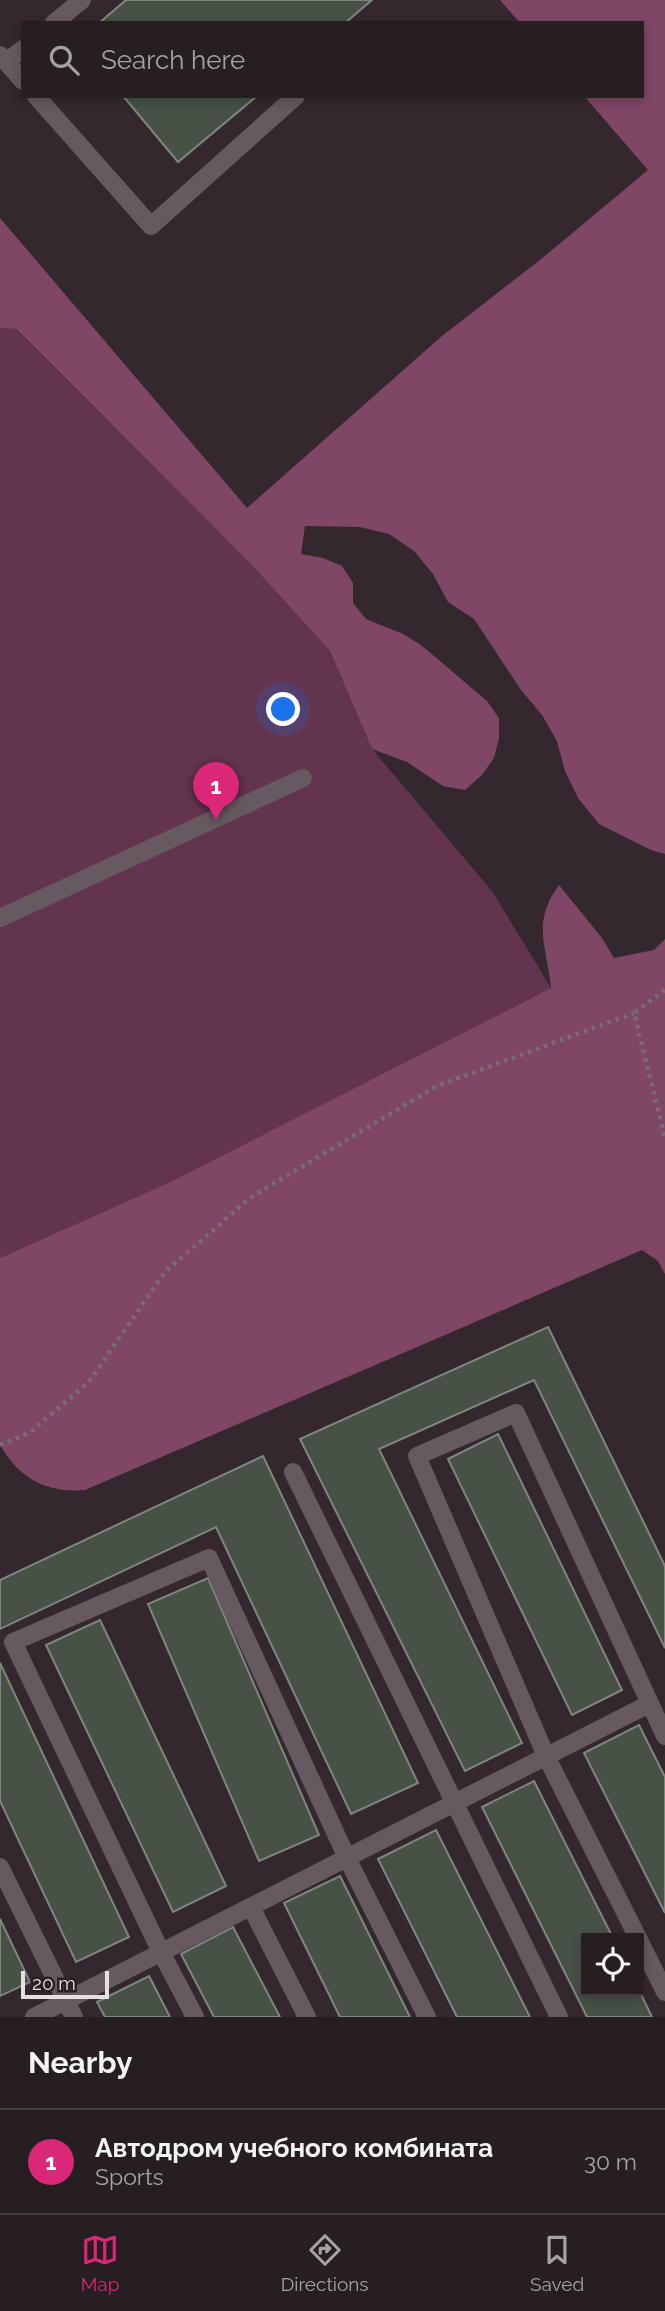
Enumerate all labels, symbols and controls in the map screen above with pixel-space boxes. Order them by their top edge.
search box [21,21,644,98]
icon: search [45,41,83,79]
text: Search here [101,45,245,75]
your location [266,692,300,726]
pin: 1 [193,762,239,820]
map controls [581,1933,644,1996]
button: locate [581,1933,644,1996]
scale bar [21,1968,108,2000]
text: 20 m [32,1972,76,1994]
text: Nearby [28,2045,132,2080]
text: Автодром учебного комбината [95,2133,493,2163]
text: 1 [45,2148,57,2175]
text: 30 m [584,2148,637,2175]
text: Sports [95,2163,164,2190]
tab: Map [81,2231,119,2295]
tab: Directions [281,2231,369,2295]
tab: Saved [530,2231,584,2295]

